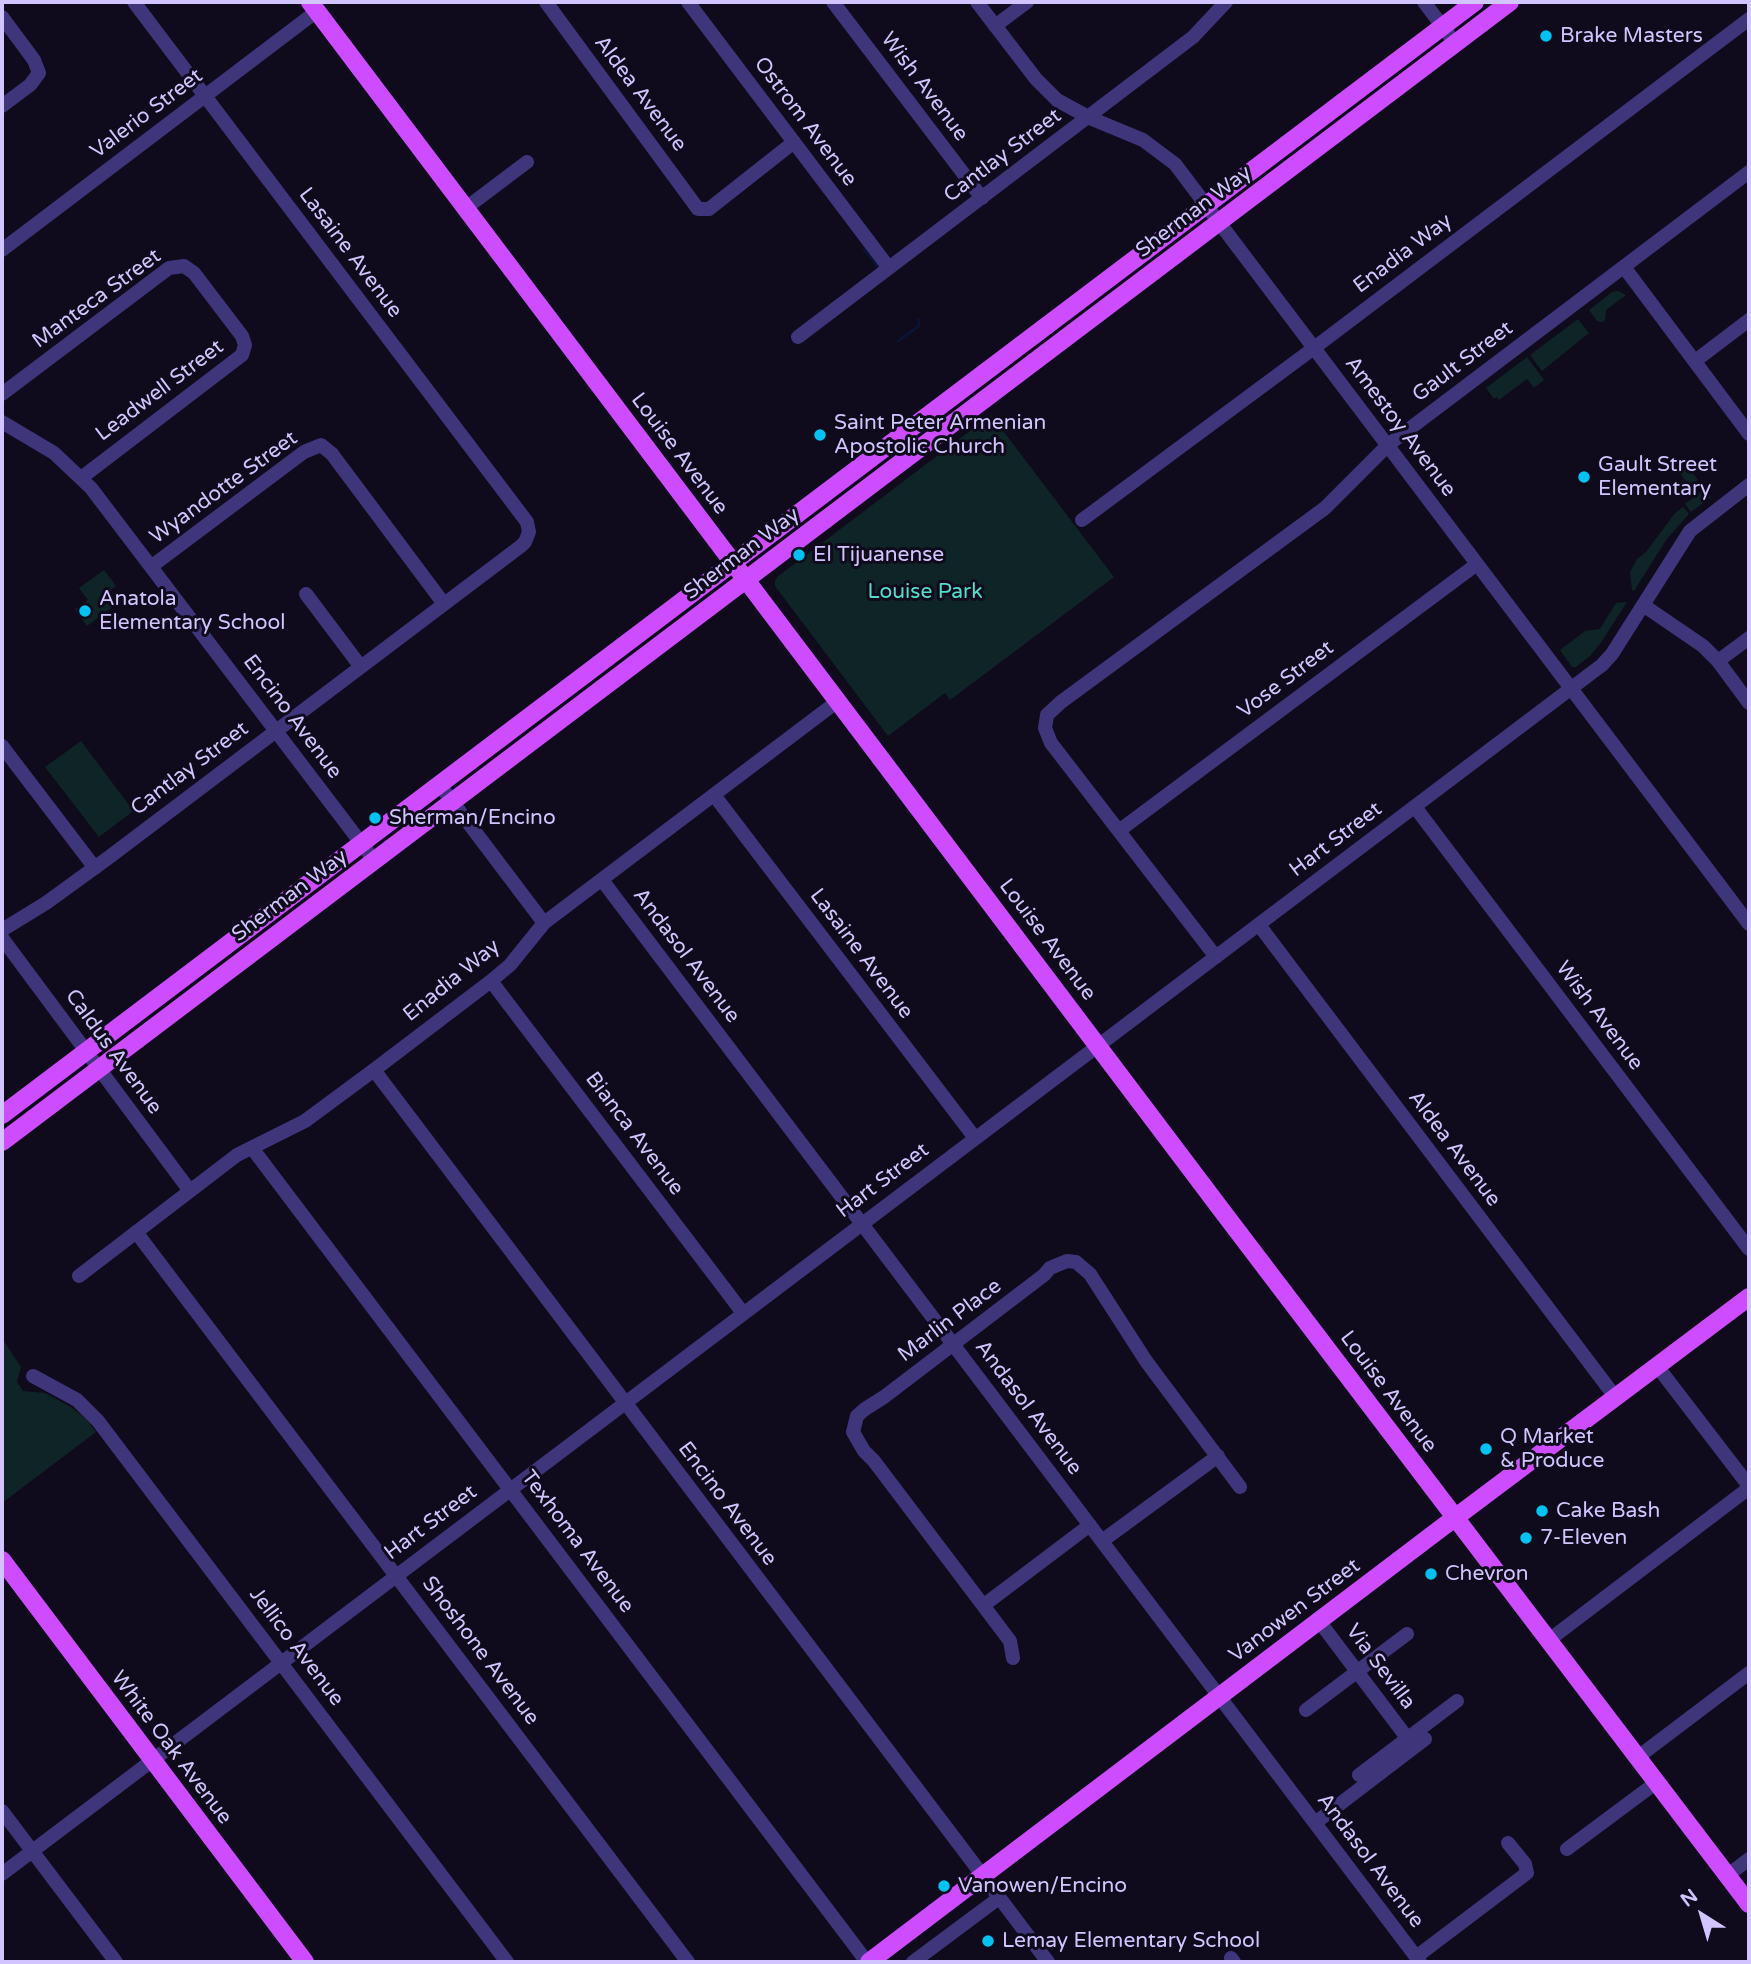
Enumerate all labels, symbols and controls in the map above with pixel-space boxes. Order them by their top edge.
place label: Brake Masters [1560,23,1703,49]
street label: Wish Avenue [875,28,973,146]
marker: Brake Masters [1538,28,1554,44]
street label: Aldea Avenue [588,31,692,157]
street label: Ostrom Avenue [748,52,862,192]
street label: Valerio Street [86,64,208,164]
street label: Cantlay Street [939,104,1067,208]
street label: Sherman Way [1131,160,1257,264]
street label: Lasaine Avenue [293,183,407,323]
street label: Enadia Way [1349,209,1457,299]
street label: Manteca Street [28,244,166,354]
street label: Gault Street [1408,316,1518,408]
street label: Leadwell Street [91,335,229,447]
street label: Amestoy Avenue [1339,352,1461,502]
street label: Louise Avenue [625,388,733,520]
place label: Saint Peter Armenian Apostolic Church [834,410,1046,460]
street label: Wyandotte Street [145,426,303,550]
marker: Saint Peter Armenian Apostolic Church [812,427,828,443]
place label: Gault Street Elementary [1598,452,1717,502]
marker: Gault Street Elementary [1576,469,1592,485]
street label: Sherman Way [679,502,805,606]
place label: El Tijuanense [813,542,944,568]
marker: El Tijuanense [791,547,807,563]
park label: Louise Park [867,579,983,605]
place label: Anatola Elementary School [99,586,286,636]
marker: Anatola Elementary School [77,603,93,619]
street label: Vose Street [1233,636,1339,724]
street label: Encino Avenue [237,650,347,784]
street label: Cantlay Street [126,717,254,821]
street label: Hart Street [1285,797,1387,883]
place label: Sherman/Encino [389,805,556,831]
marker: Sherman/Encino [367,810,383,826]
street label: Sherman Way [227,844,353,948]
street label: Louise Avenue [993,874,1101,1006]
street label: Andasol Avenue [627,884,745,1028]
street label: Lasaine Avenue [804,884,918,1024]
street label: Enadia Way [399,934,505,1028]
street label: Wish Avenue [1550,957,1648,1075]
street label: Caldus Avenue [59,985,167,1119]
street label: Bianca Avenue [579,1067,689,1201]
street label: Aldea Avenue [1402,1086,1506,1212]
street label: Hart Street [832,1138,934,1224]
street label: Marlin Place [893,1274,1007,1368]
street label: Louise Avenue [1334,1326,1442,1458]
street label: Andasol Avenue [969,1336,1087,1480]
place label: Q Market & Produce [1500,1424,1604,1474]
street label: Encino Avenue [672,1437,782,1571]
marker: Q Market & Produce [1478,1441,1494,1457]
street label: Texhoma Avenue [515,1466,639,1618]
street label: Hart Street [380,1480,482,1566]
place label: Cake Bash [1556,1498,1660,1524]
marker: Cake Bash [1534,1503,1550,1519]
place label: 7-Eleven [1540,1525,1627,1551]
marker: 7-Eleven [1518,1530,1534,1546]
street label: Vanowen Street [1225,1554,1365,1668]
place label: Chevron [1445,1561,1529,1587]
marker: Chevron [1423,1566,1439,1582]
street label: Shoshone Avenue [416,1572,544,1730]
street label: Jellico Avenue [243,1583,349,1711]
street label: Via Sevilla [1340,1619,1420,1715]
street label: White Oak Avenue [105,1666,237,1830]
street label: Andasol Avenue [1311,1789,1429,1933]
place label: Vanowen/Encino [958,1873,1127,1899]
marker: Vanowen/Encino [936,1878,952,1894]
north arrow [1667,1880,1737,1950]
text: N [1677,1885,1702,1912]
place label: Lemay Elementary School [1002,1928,1260,1954]
marker: Lemay Elementary School [980,1933,996,1949]

